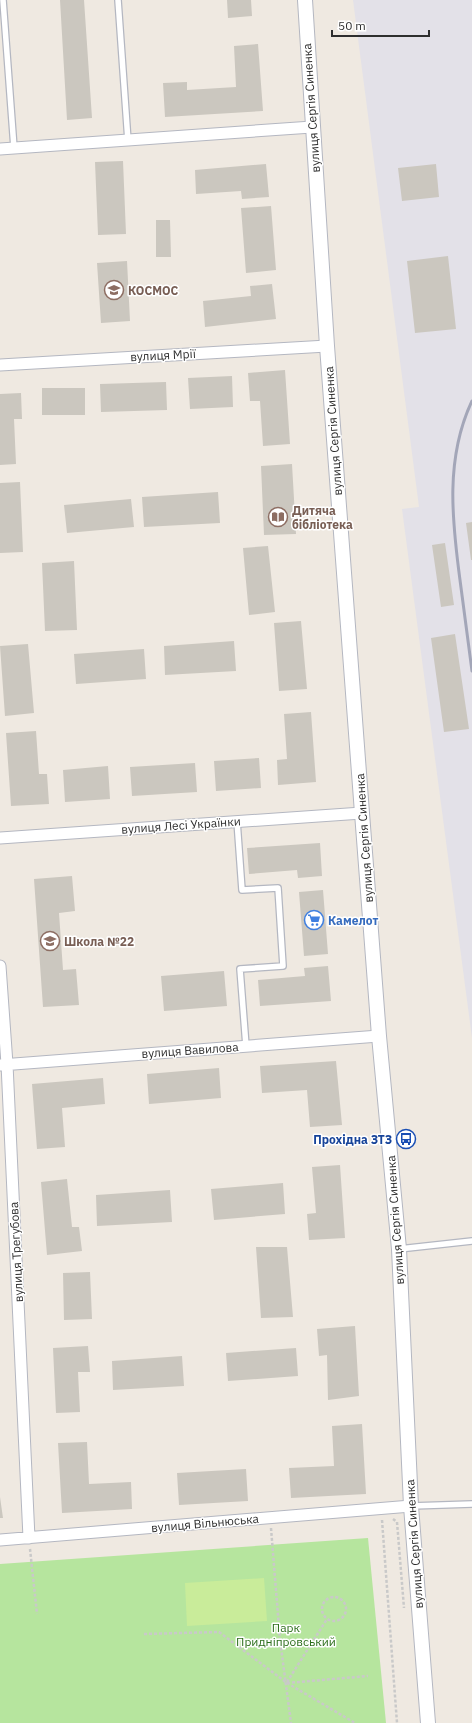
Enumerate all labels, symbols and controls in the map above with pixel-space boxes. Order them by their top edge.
scale bar [332,12,429,38]
text: 50 m [338,18,366,33]
street label: вулиця Сергія Синенка [299,42,323,173]
school or university icon: КОСМОС [103,279,125,301]
place label: КОСМОС [128,283,179,298]
street label: вулиця Мрії [130,346,197,364]
street label: вулиця Сергія Синенка [321,365,345,496]
place label: Дитяча бібліотека [292,503,353,532]
library icon: Дитяча бібліотека [267,506,289,528]
street label: вулиця Сергія Синенка [352,772,376,903]
street label: вулиця Лесі Українки [121,813,241,837]
supermarket icon: Камелот [303,909,325,931]
place label: Камелот [328,913,378,928]
school or university icon: Школа №22 [39,930,61,952]
place label: Школа №22 [64,934,134,949]
street label: вулиця Вавилова [141,1039,240,1061]
bus stop icon: Прохідна ЗТЗ [395,1128,417,1150]
place label: Прохідна ЗТЗ [313,1132,392,1147]
street label: вулиця Сергія Синенка [383,1154,407,1285]
street label: вулиця Трегубова [6,1201,26,1303]
street label: вулиця Сергія Синенка [402,1478,426,1609]
street label: вулиця Вільнюська [150,1511,260,1535]
park label: Парк Придніпровський [236,1620,336,1649]

